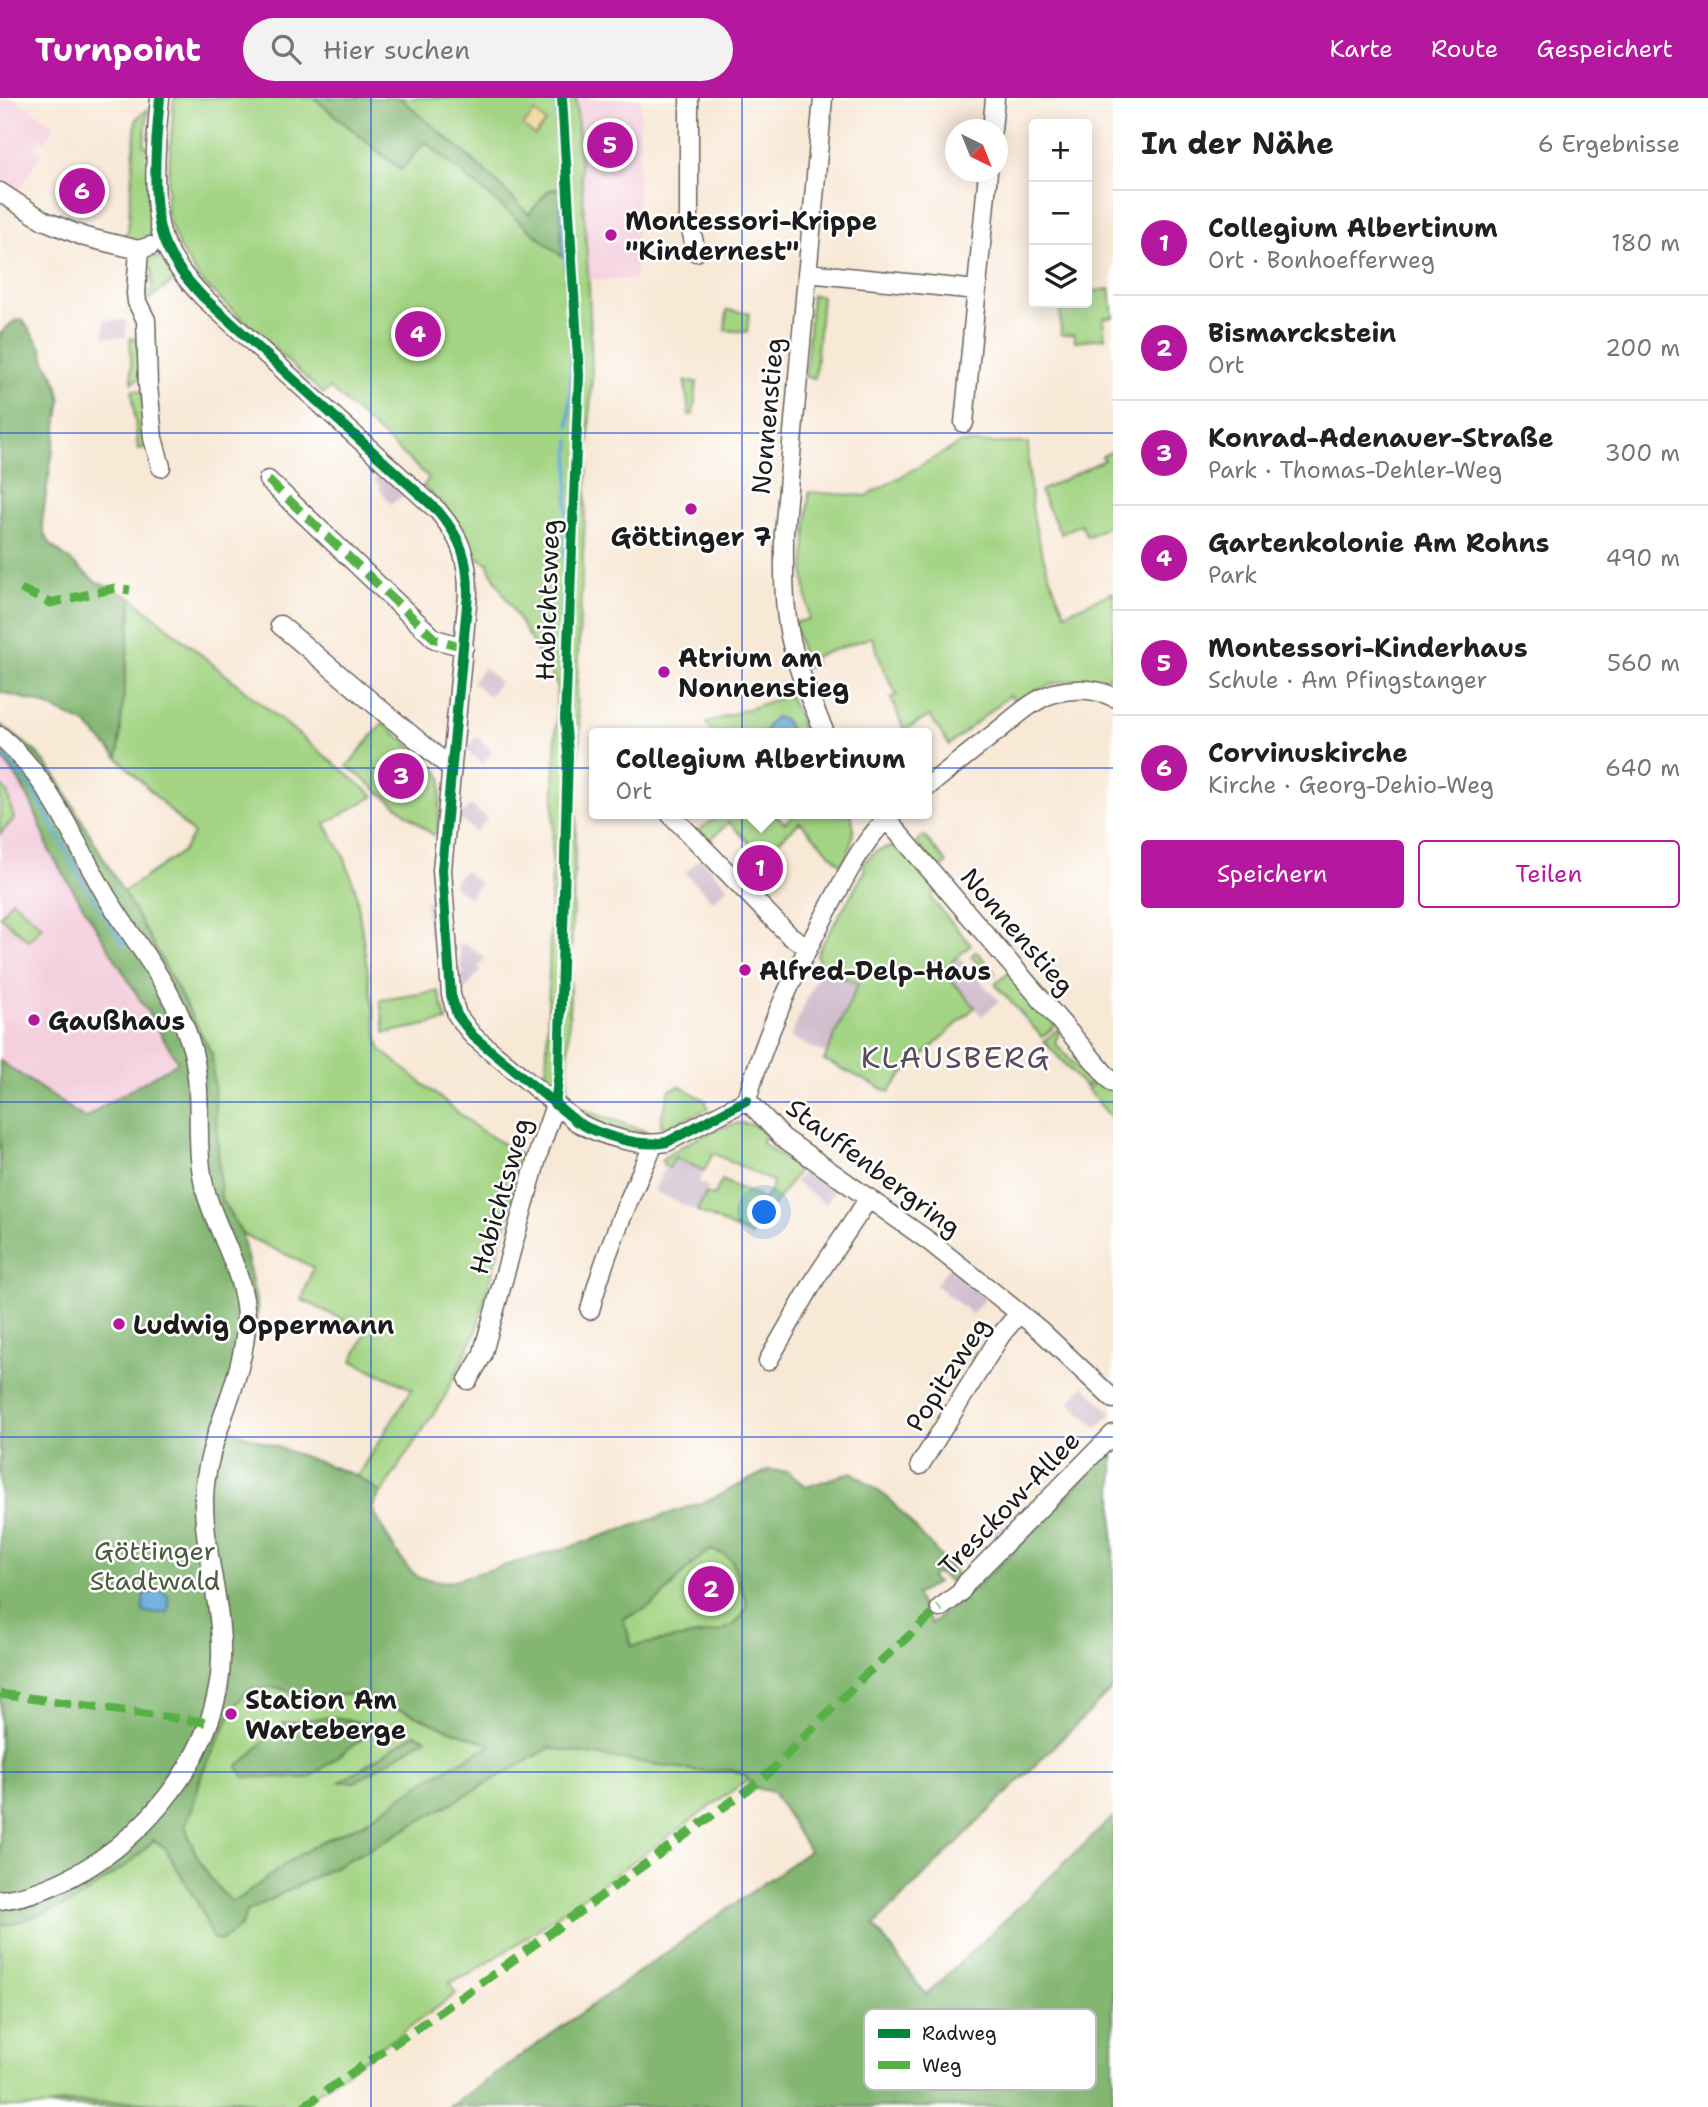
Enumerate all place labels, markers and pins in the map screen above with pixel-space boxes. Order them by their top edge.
pin: 5 [587,119,633,171]
pin: 6 [59,165,105,217]
place label: Montessori-Krippe "Kindernest" [625,203,877,268]
marker: Montessori-Krippe "Kindernest" [603,227,619,243]
pin: 4 [395,308,441,360]
marker: Göttinger 7 [683,501,699,517]
place label: Göttinger 7 [610,519,772,554]
place label: Atrium am Nonnenstieg [678,640,849,705]
marker: Atrium am Nonnenstieg [656,664,672,680]
pin: 3 [378,750,424,802]
pin: 1 [737,842,783,894]
place label: Alfred-Delp-Haus [759,953,991,988]
marker: Alfred-Delp-Haus [737,962,753,978]
place label: Gaußhaus [48,1003,185,1038]
marker: Gaußhaus [26,1012,42,1028]
place label: Ludwig Oppermann [133,1307,394,1342]
marker: Ludwig Oppermann [111,1316,127,1332]
pin: 2 [688,1563,734,1615]
place label: Station Am Warteberge [245,1682,406,1747]
marker: Station Am Warteberge [223,1706,239,1722]

